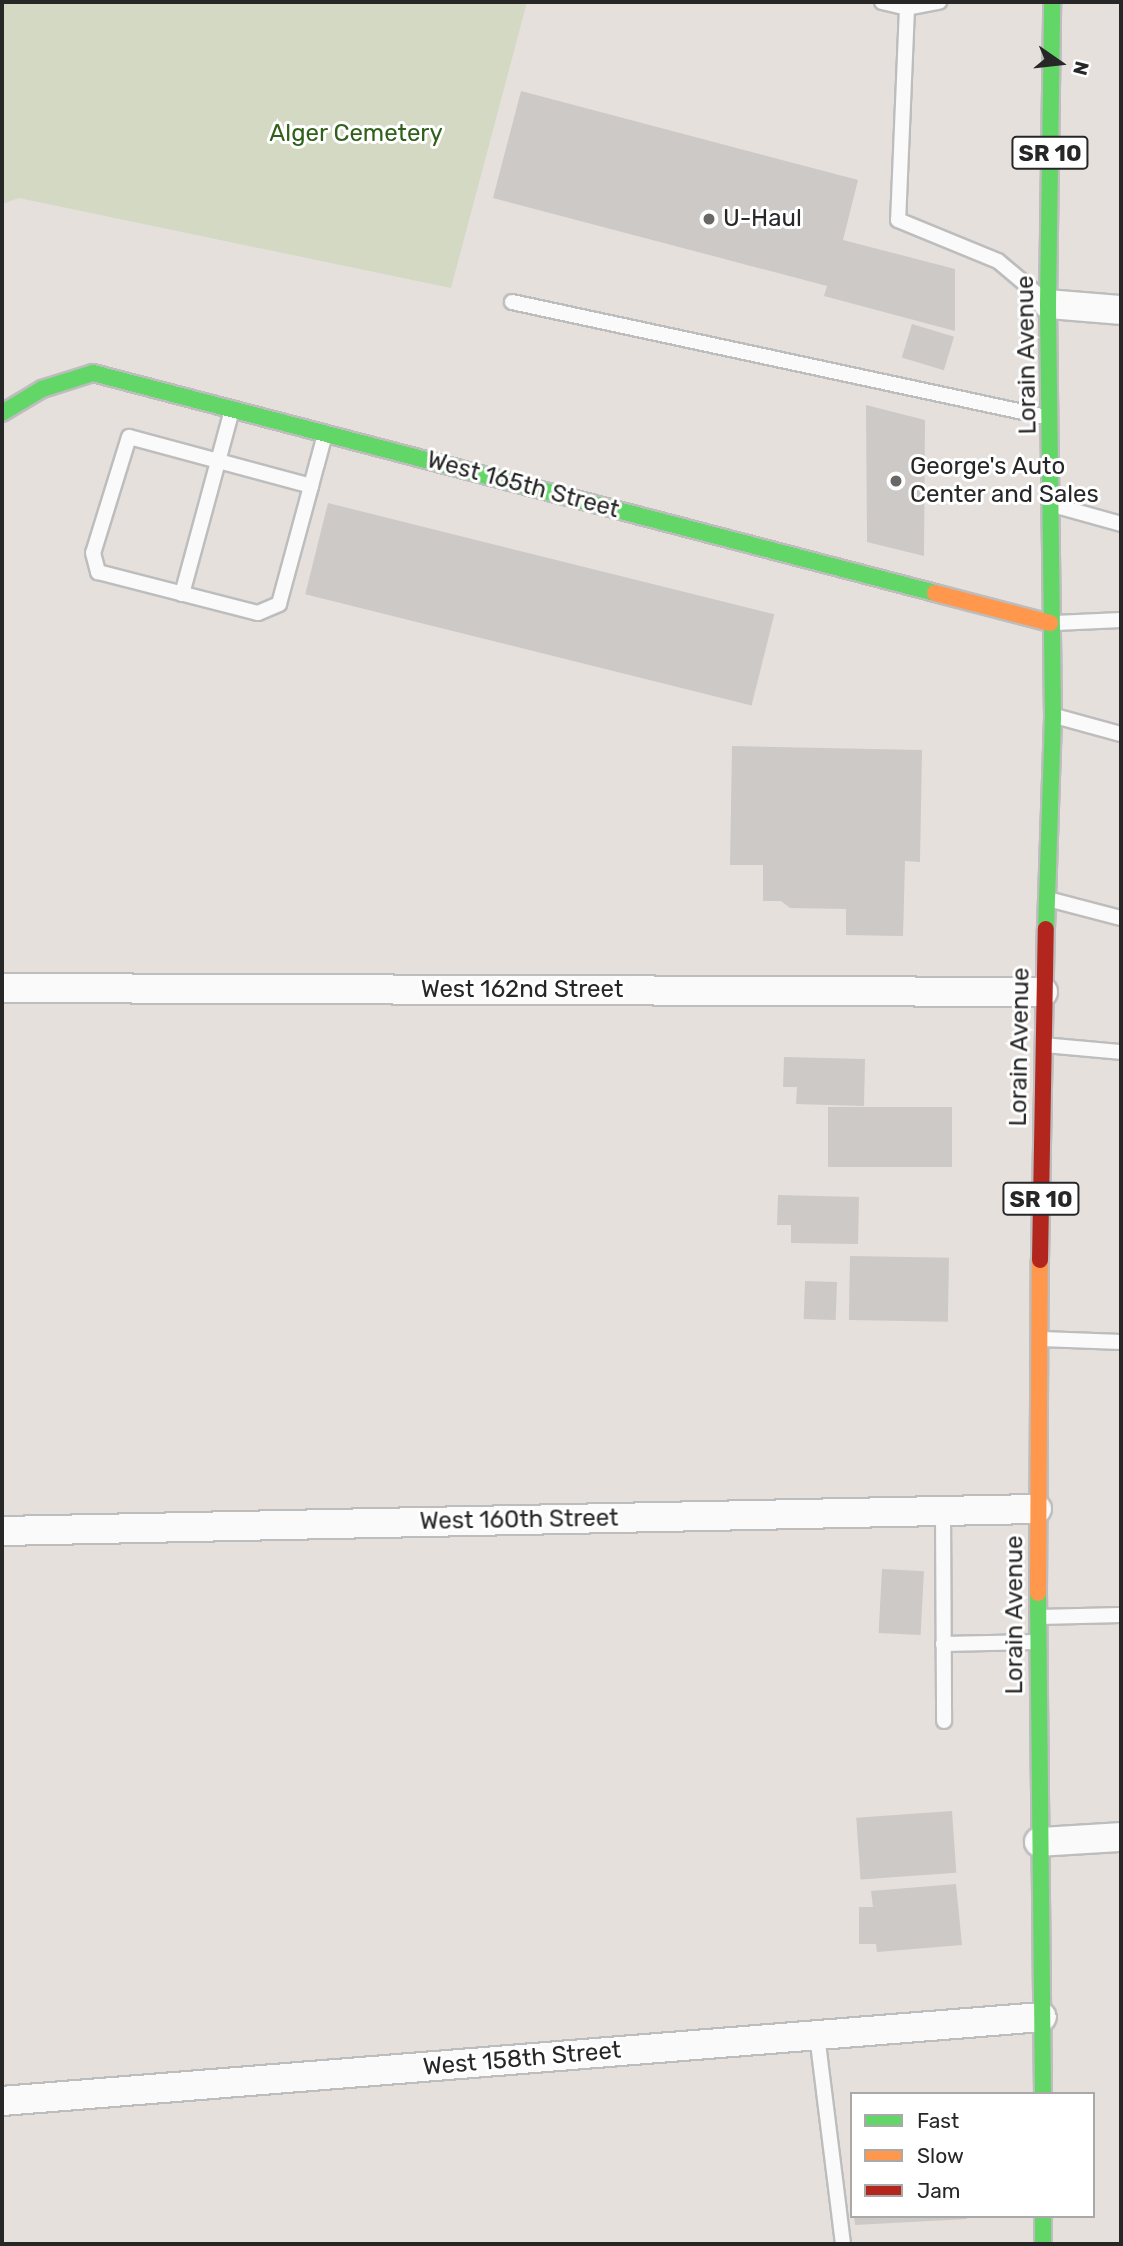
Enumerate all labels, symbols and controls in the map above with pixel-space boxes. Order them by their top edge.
north arrow [1025,28,1095,98]
text: N [1068,59,1094,78]
park label: Alger Cemetery [269,120,443,148]
road number: SR 10 [1010,134,1090,172]
place label: U-Haul [723,205,802,233]
marker: U-Haul [701,211,717,227]
street label: Lorain Avenue [1011,275,1043,435]
street label: West 165th Street [424,445,622,525]
place label: George's Auto Center and Sales [910,453,1099,509]
marker: George's Auto Center and Sales [888,473,904,489]
street label: Lorain Avenue [1004,967,1036,1127]
street label: West 162nd Street [421,976,623,1004]
road number: SR 10 [1001,1180,1081,1218]
street label: West 160th Street [419,1504,619,1536]
street label: Lorain Avenue [1001,1535,1029,1695]
street label: West 158th Street [422,2036,622,2082]
legend [850,2092,1095,2218]
text: Fast [917,2108,959,2133]
text: Slow [917,2143,964,2168]
text: Jam [917,2178,961,2203]

